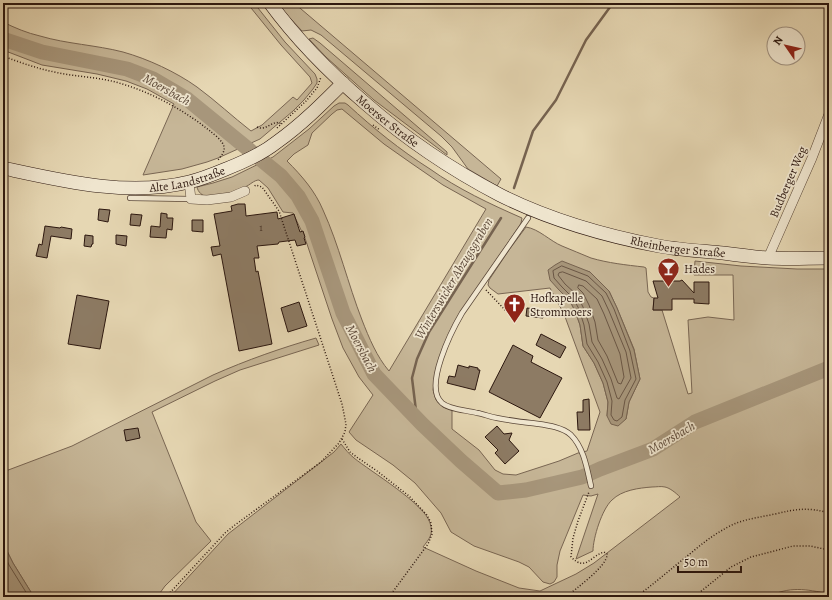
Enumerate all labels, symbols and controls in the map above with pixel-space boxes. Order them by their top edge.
north arrow [766,26,806,66]
text: N [770,33,787,48]
water label: Moersbach [140,69,194,109]
street label: Moerser Straße [353,91,422,151]
street label: Budberger Weg [766,144,810,220]
street label: Alte Landstraße [148,162,227,196]
water label: Winterswicker Abzugsgraben [410,214,497,342]
house number: 1 [259,221,263,234]
street label: Rheinberger Straße [629,232,726,261]
bar icon: Hades [655,256,681,289]
place label: Hades [684,261,715,277]
place label: Hofkapelle Strommoers [530,290,592,320]
church icon: Hofkapelle Strommoers [502,292,528,325]
water label: Moersbach [342,321,381,375]
water label: Moersbach [645,417,698,458]
scale bar [678,548,741,574]
text: 50 m [684,554,708,570]

